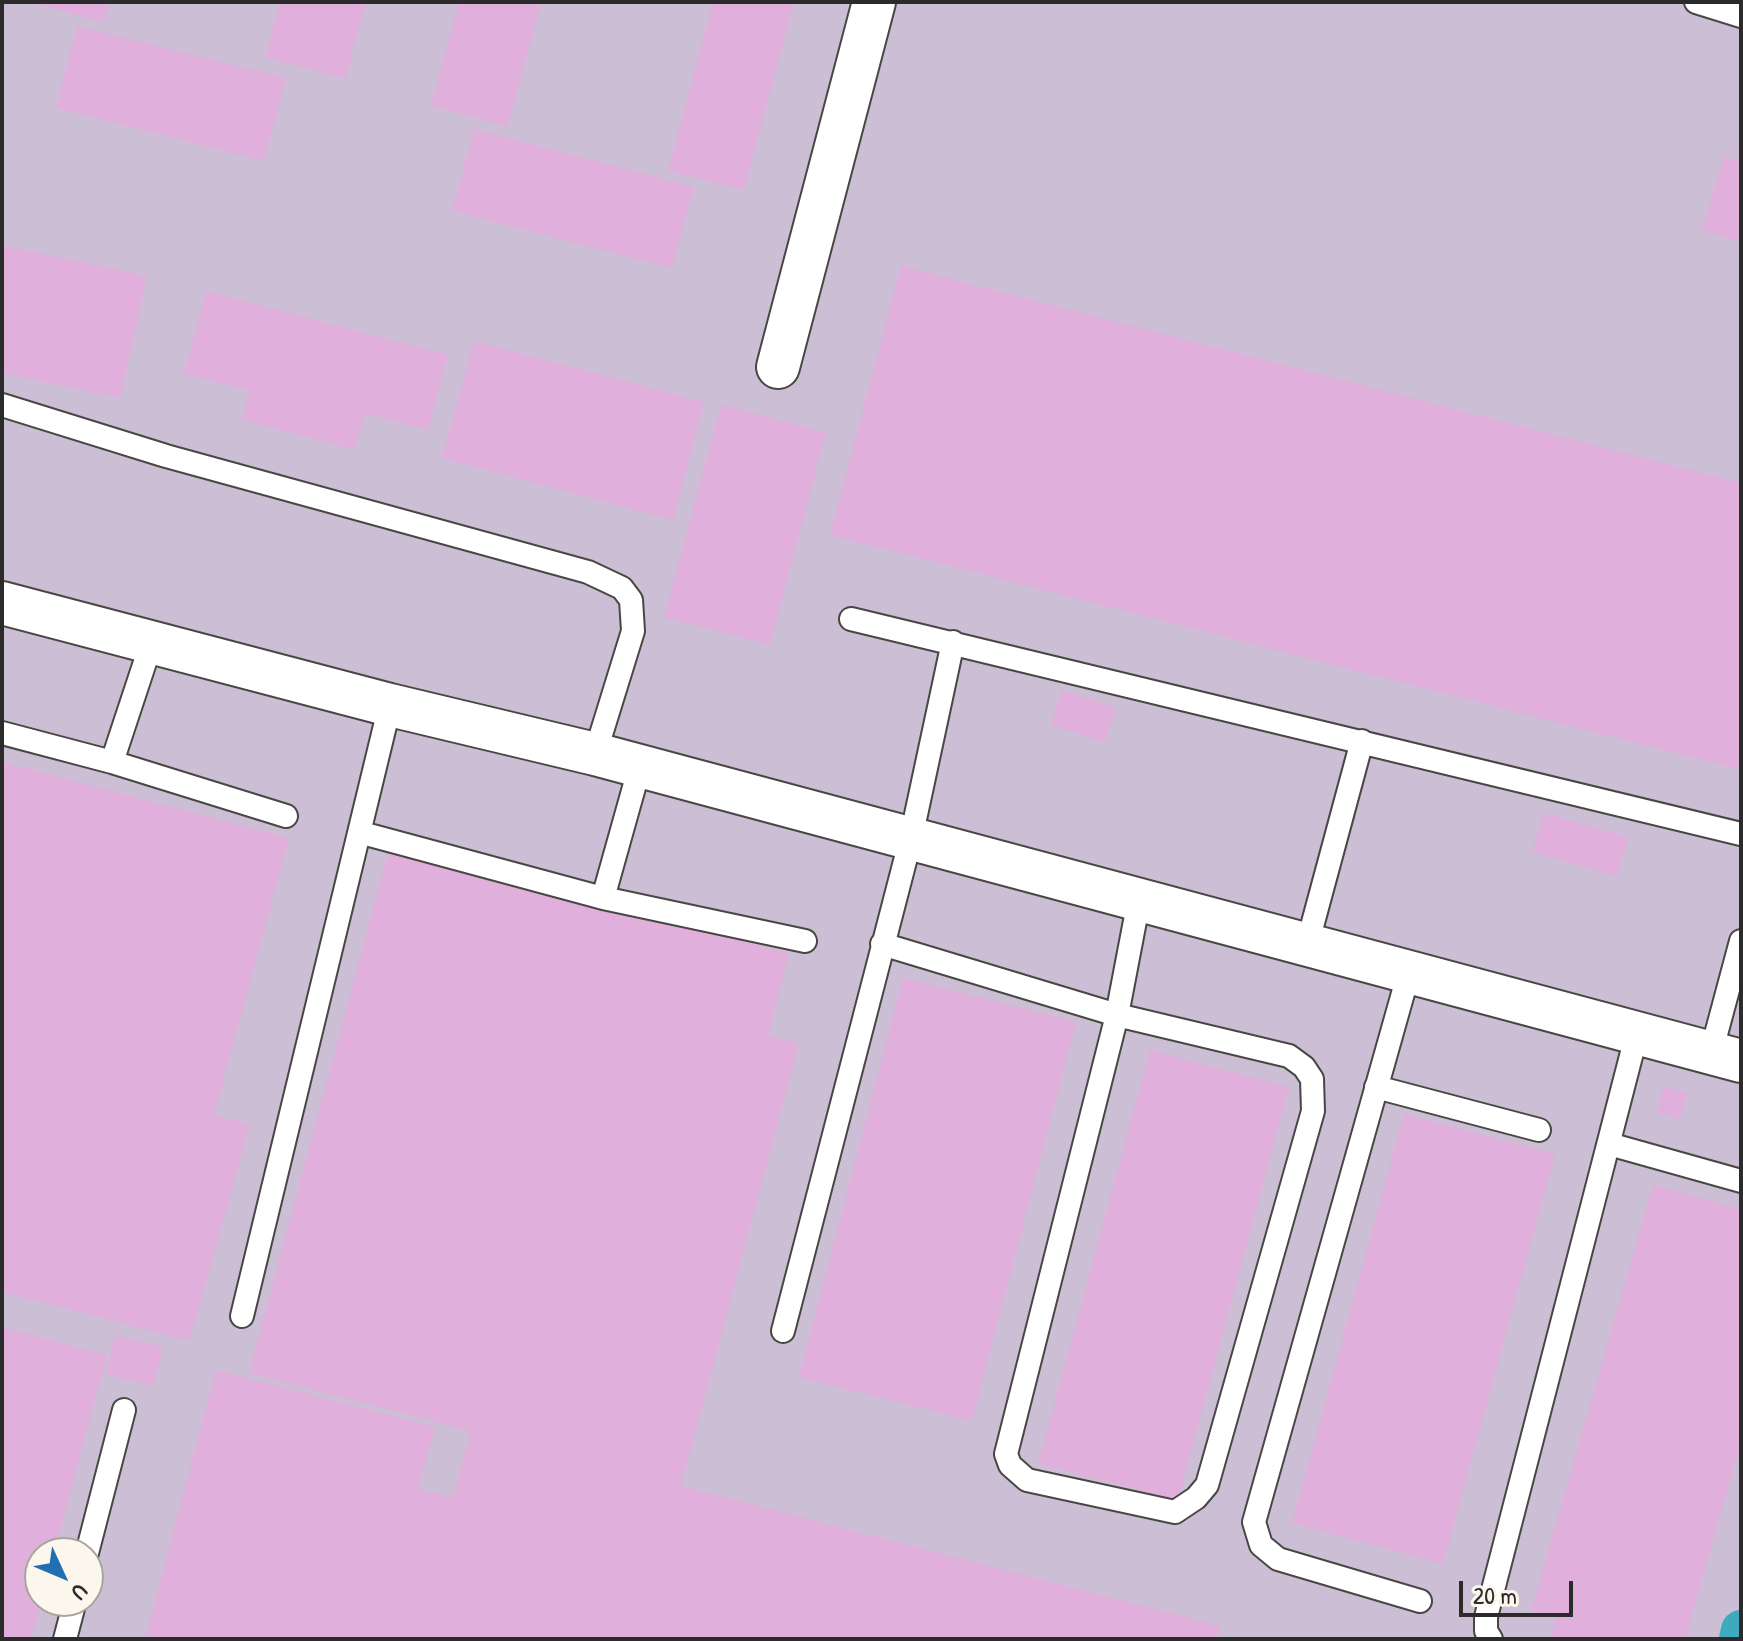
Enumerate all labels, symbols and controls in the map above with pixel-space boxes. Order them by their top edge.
north arrow [24,1537,104,1617]
scale bar [1463,1565,1577,1615]
text: U [65,1578,95,1607]
text: 20 m [1473,1579,1517,1611]

